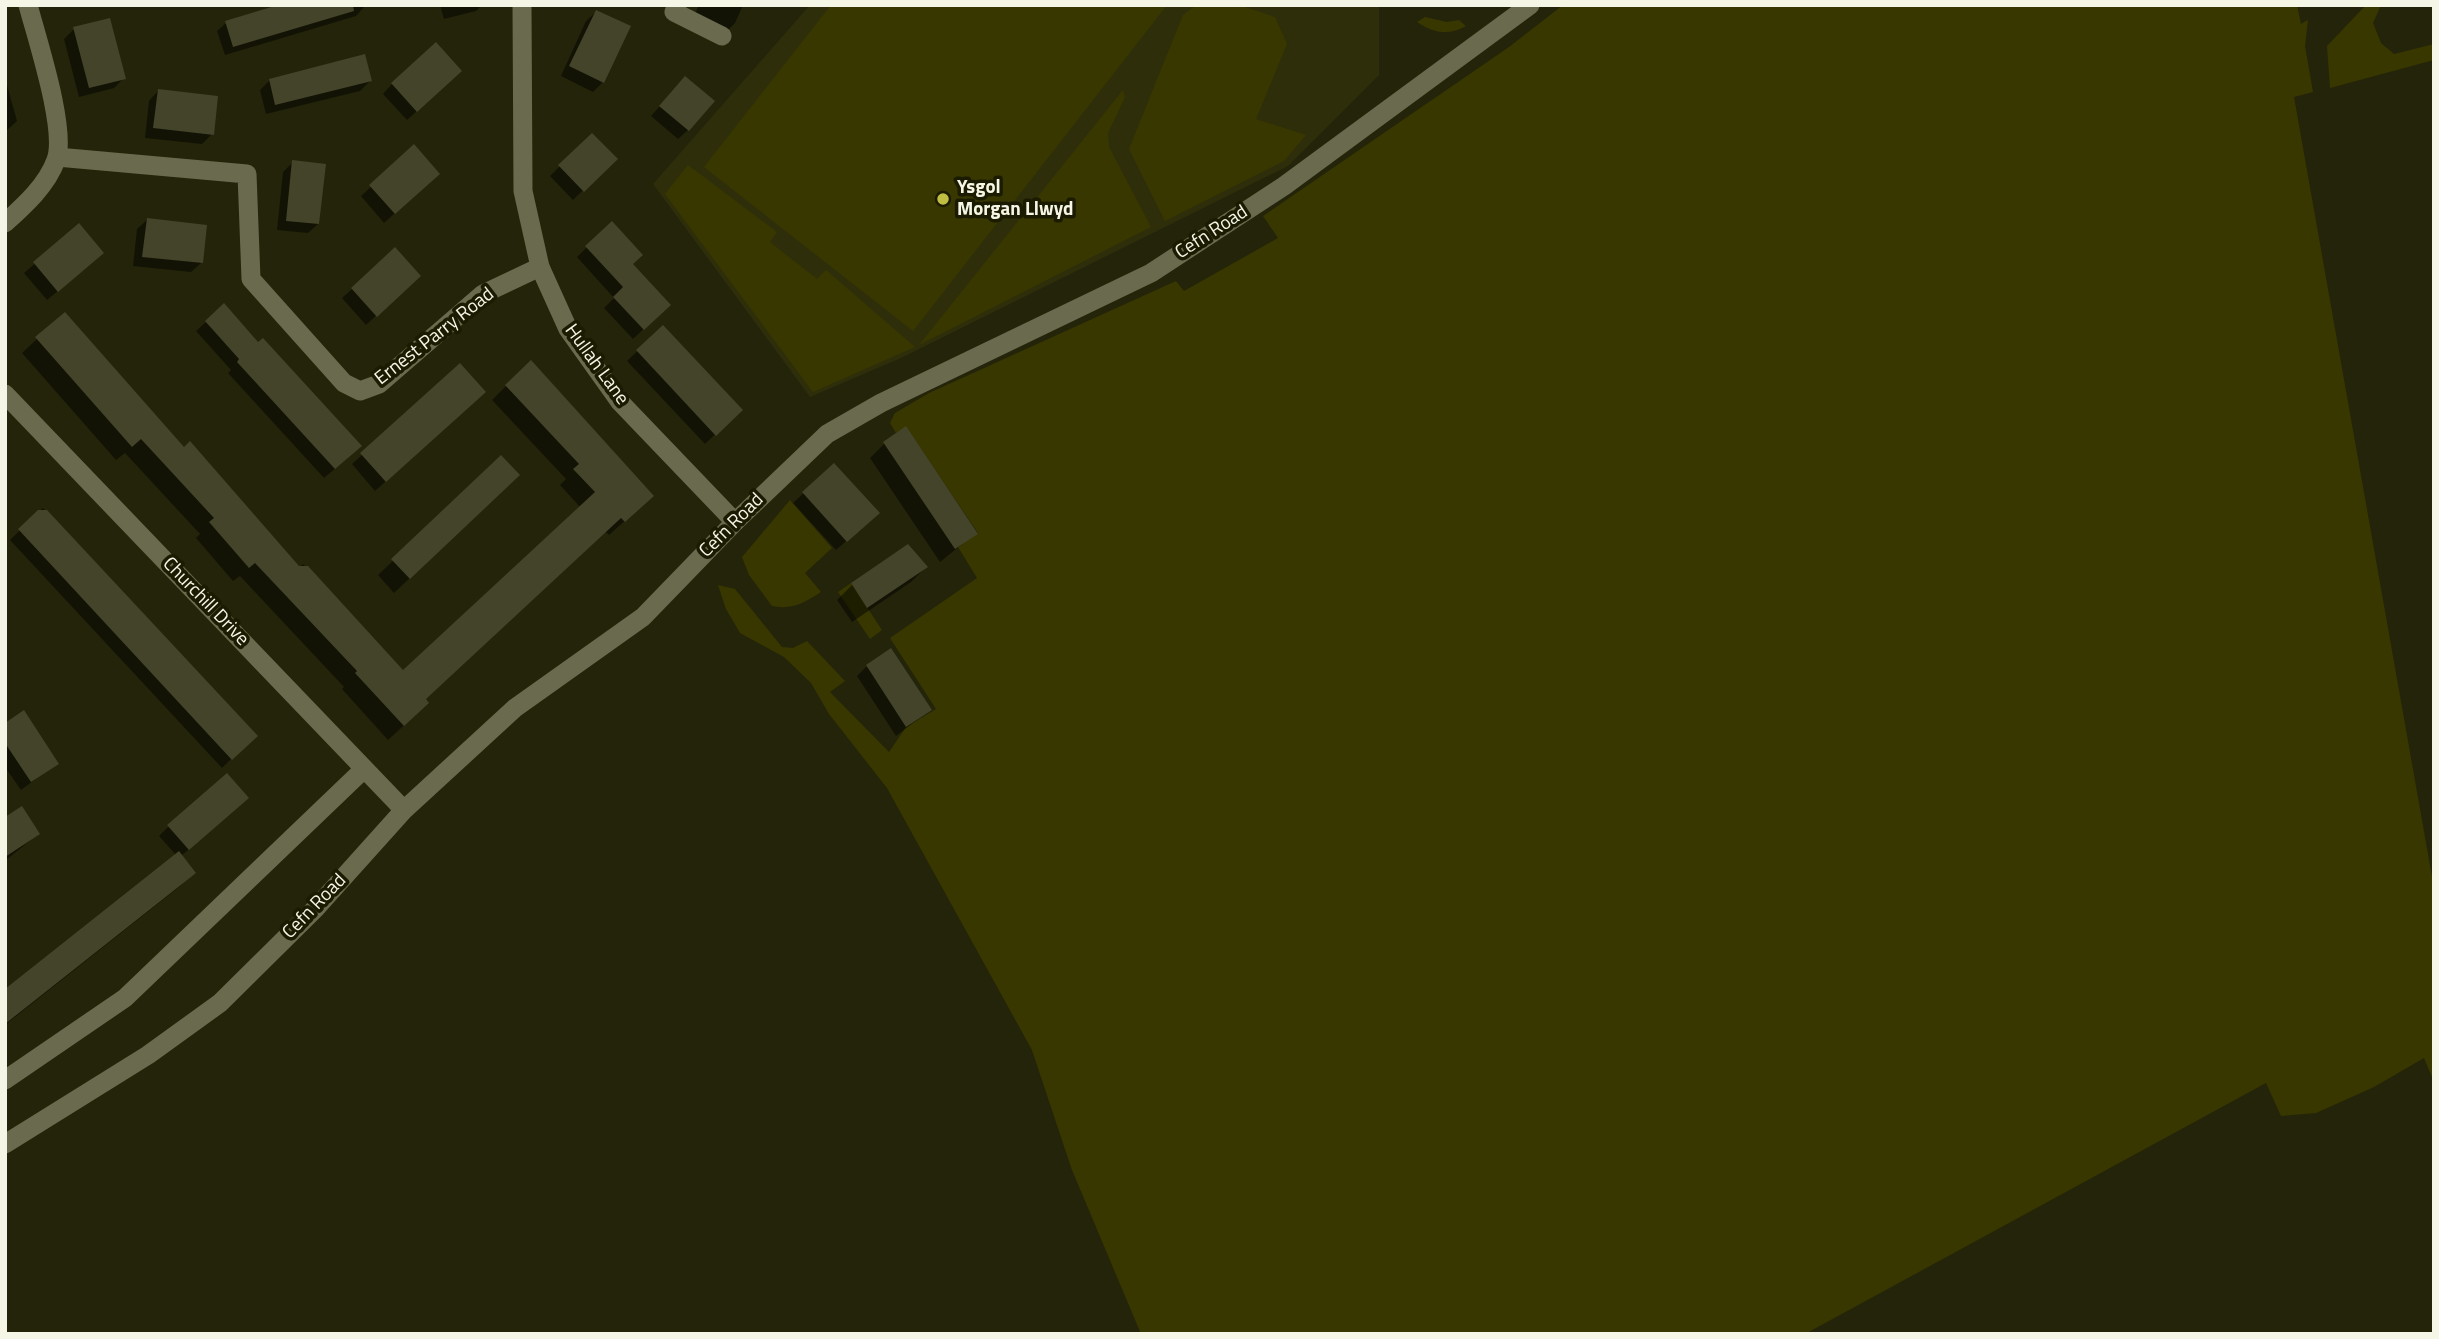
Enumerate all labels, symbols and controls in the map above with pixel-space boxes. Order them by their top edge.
place label: Ysgol Morgan Llwyd [957,177,1073,221]
marker: Ysgol Morgan Llwyd [935,191,951,207]
street label: Cefn Road [1172,201,1252,265]
street label: Ernest Parry Road [371,283,499,391]
street label: Hullah Lane [559,320,633,410]
street label: Cefn Road [695,489,769,563]
street label: Churchill Drive [157,553,253,651]
street label: Cefn Road [278,870,352,944]

